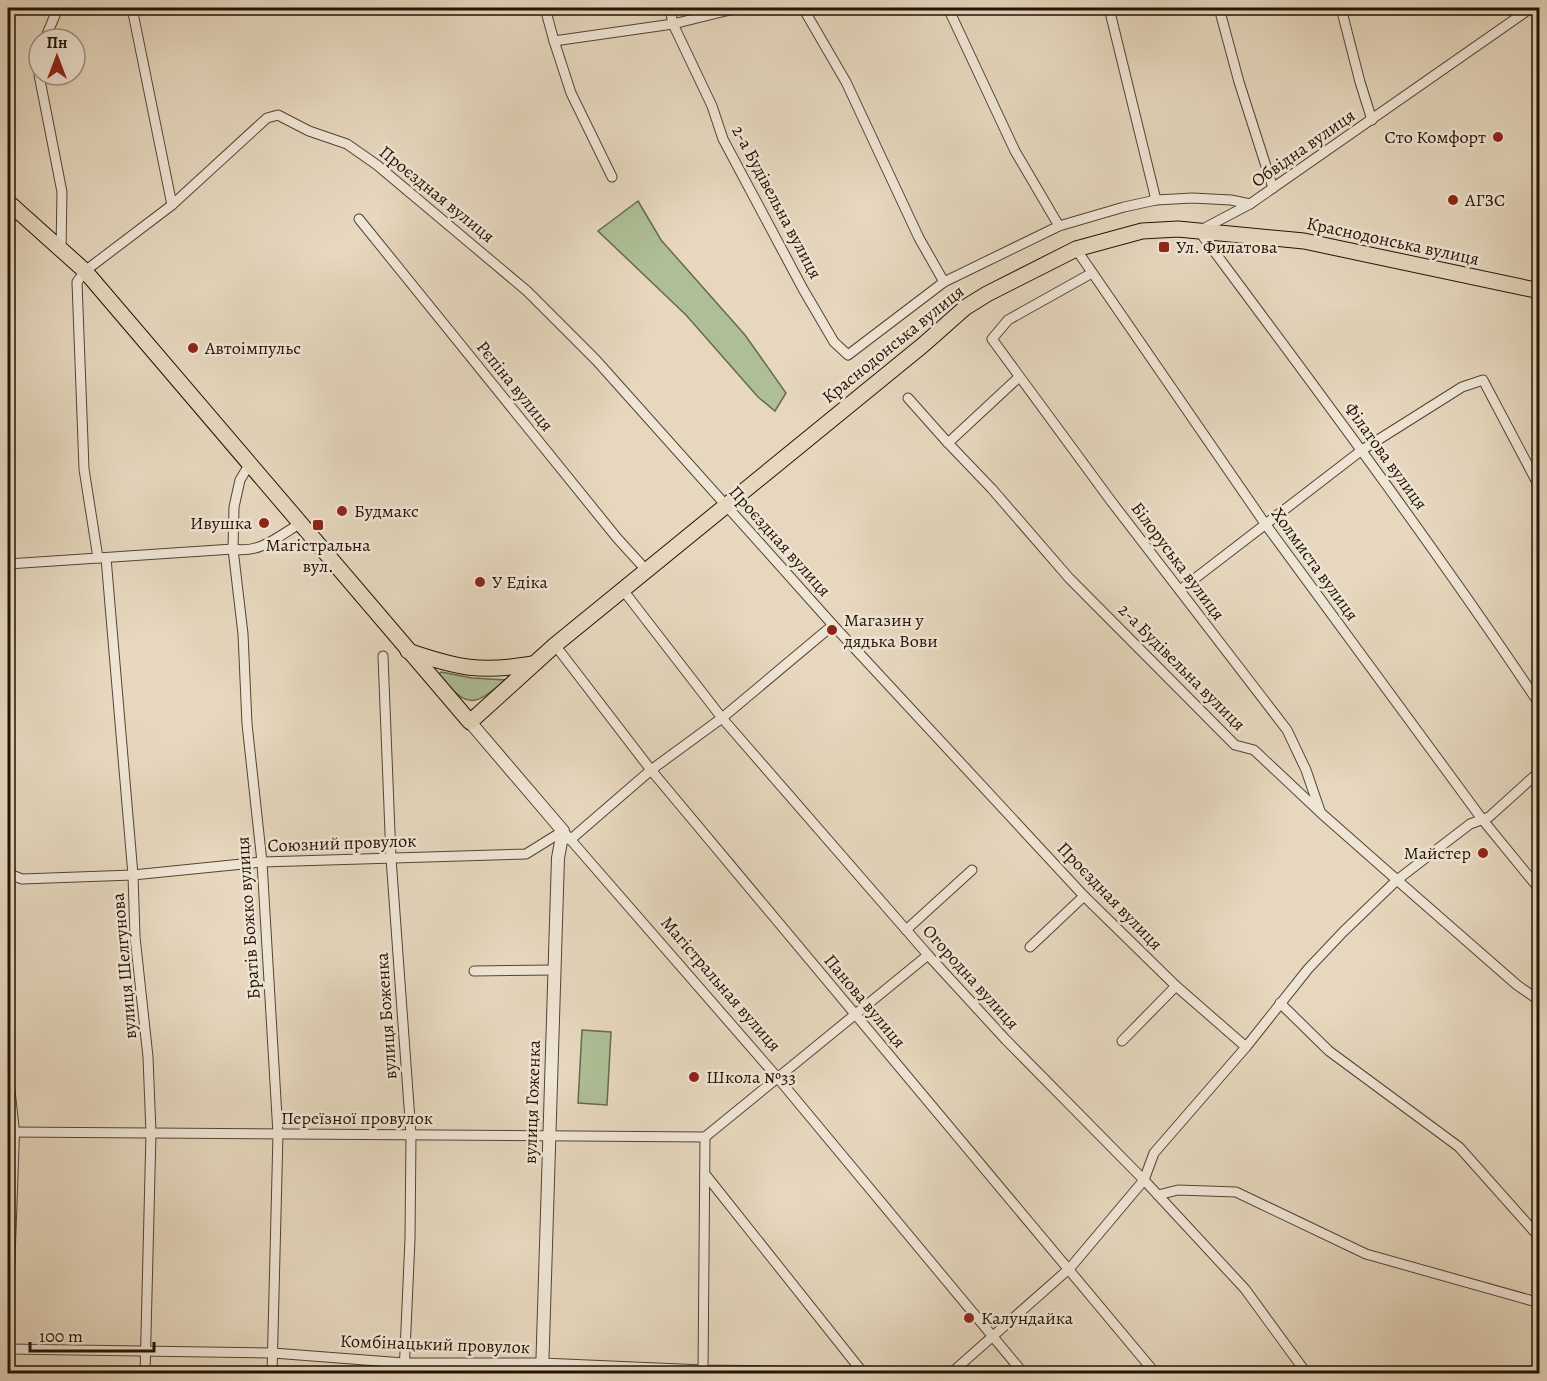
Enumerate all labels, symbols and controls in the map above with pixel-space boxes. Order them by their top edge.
north arrow [27,27,87,87]
text: Пн [47,32,67,54]
street label: Обвідна вулиця [1246,103,1360,193]
street label: 2-а Будівельна вулиця [726,121,828,283]
place label: Сто Комфорт [1384,125,1486,149]
marker: Сто Комфорт [1491,130,1505,144]
street label: Проєздная вулиця [374,140,500,248]
place label: АГЗС [1464,188,1505,212]
marker: АГЗС [1446,193,1460,207]
street label: Краснодонська вулиця [1304,211,1482,271]
place label: Ул. Филатова [1176,235,1278,259]
marker: Ул. Филатова [1157,240,1171,254]
street label: Краснодонська вулиця [817,279,969,409]
place label: Автоімпульс [204,336,301,360]
street label: Рєпіна вулиця [471,336,559,436]
marker: Автоімпульс [186,341,200,355]
street label: Філатова вулиця [1339,397,1433,515]
street label: Проєздная вулиця [724,480,836,602]
street label: Білоруська вулиця [1126,497,1230,625]
place label: Будмакс [354,499,419,523]
street label: Холмиста вулиця [1266,503,1364,625]
marker: Будмакс [335,504,349,518]
place label: Ивушка [190,511,253,535]
marker: Ивушка [257,516,271,530]
marker: Магістральна вул. [311,518,325,532]
place label: Магістральна вул. [265,533,371,578]
place label: У Едіка [492,570,549,594]
marker: У Едіка [473,575,487,589]
street label: 2-а Будівельна вулиця [1113,598,1251,736]
place label: Магазин у дядька Вови [843,608,938,653]
marker: Магазин у дядька Вови [825,623,839,637]
street label: Союзний провулок [267,828,417,858]
street label: Братів Божко вулиця [230,836,266,1000]
street label: Проєздная вулиця [1052,837,1168,955]
place label: Майстер [1404,841,1471,865]
marker: Майстер [1476,846,1490,860]
street label: вулиця Шелгунова [106,891,142,1040]
street label: Магістральная вулиця [655,911,787,1057]
street label: Огородна вулиця [917,919,1025,1035]
street label: Панова вулиця [819,949,911,1053]
street label: вулиця Боженка [370,951,402,1080]
street label: вулиця Гоженка [518,1039,546,1164]
place label: Школа №33 [706,1065,796,1089]
marker: Школа №33 [687,1070,701,1084]
street label: Переїзної провулок [281,1106,433,1130]
place label: Калундайка [981,1306,1074,1330]
marker: Калундайка [962,1311,976,1325]
scale bar [30,1315,154,1353]
text: 100 m [39,1324,83,1348]
street label: Комбінацький провулок [340,1329,530,1359]

